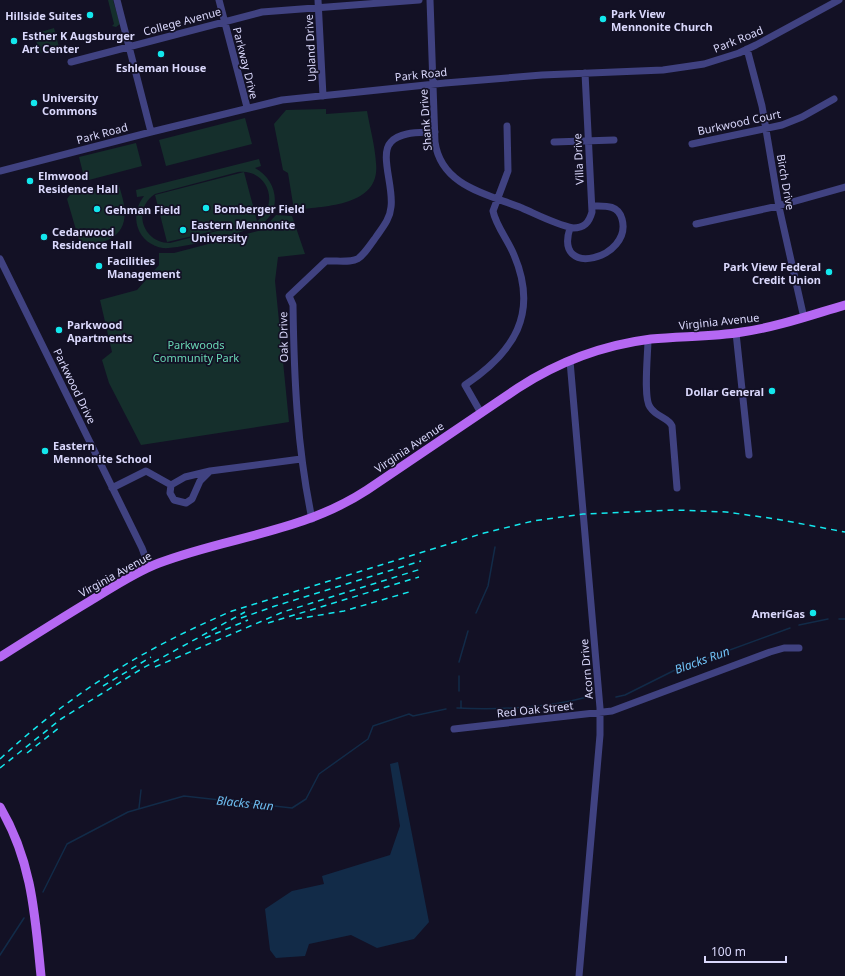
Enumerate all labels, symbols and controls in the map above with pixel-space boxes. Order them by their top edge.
street label: College Avenue [141,3,223,39]
place label: Park View Mennonite Church [611,6,713,34]
place label: Hillside Suites [5,8,82,23]
marker: Hillside Suites [85,10,95,20]
street label: Upland Drive [301,14,319,82]
marker: Park View Mennonite Church [598,14,608,24]
street label: Park Road [711,22,765,56]
street label: Parkway Drive [230,25,262,101]
place label: Esther K Augsburger Art Center [22,28,135,56]
marker: Esther K Augsburger Art Center [9,36,19,46]
marker: Eshleman House [156,49,166,59]
place label: Eshleman House [116,60,207,75]
street label: Park Road [394,64,448,84]
street label: Shank Drive [415,89,435,151]
place label: University Commons [42,90,99,118]
marker: University Commons [29,98,39,108]
street label: Burkwood Court [696,106,782,138]
street label: Park Road [75,119,129,147]
street label: Villa Drive [569,133,587,185]
street label: Birch Drive [774,153,798,211]
place label: Elmwood Residence Hall [38,168,118,196]
marker: Elmwood Residence Hall [25,176,35,186]
place label: Bomberger Field [214,201,305,216]
place label: Gehman Field [105,202,180,217]
marker: Bomberger Field [201,203,211,213]
marker: Gehman Field [92,204,102,214]
place label: Eastern Mennonite University [191,217,296,245]
place label: Cedarwood Residence Hall [52,224,132,252]
marker: Eastern Mennonite University [178,225,188,235]
marker: Cedarwood Residence Hall [39,232,49,242]
place label: Facilities Management [107,253,181,281]
place label: Park View Federal Credit Union [723,259,821,287]
marker: Facilities Management [94,261,104,271]
marker: Park View Federal Credit Union [824,267,834,277]
street label: Virginia Avenue [678,309,760,333]
street label: Oak Drive [275,312,291,362]
place label: Parkwood Apartments [67,317,133,345]
marker: Parkwood Apartments [54,325,64,335]
park label: Parkwoods Community Park [153,337,239,365]
street label: Parkwood Drive [50,346,100,426]
place label: Dollar General [685,384,764,399]
marker: Dollar General [767,386,777,396]
street label: Virginia Avenue [371,418,447,476]
place label: Eastern Mennonite School [53,438,152,466]
marker: Eastern Mennonite School [40,446,50,456]
street label: Virginia Avenue [76,548,154,600]
place label: AmeriGas [752,606,805,621]
marker: AmeriGas [808,608,818,618]
street label: Acorn Drive [576,638,596,700]
water label: Blacks Run [672,642,732,678]
street label: Red Oak Street [496,698,574,720]
water label: Blacks Run [215,792,275,814]
scale bar [705,938,786,964]
text: 100 m [711,943,746,960]

